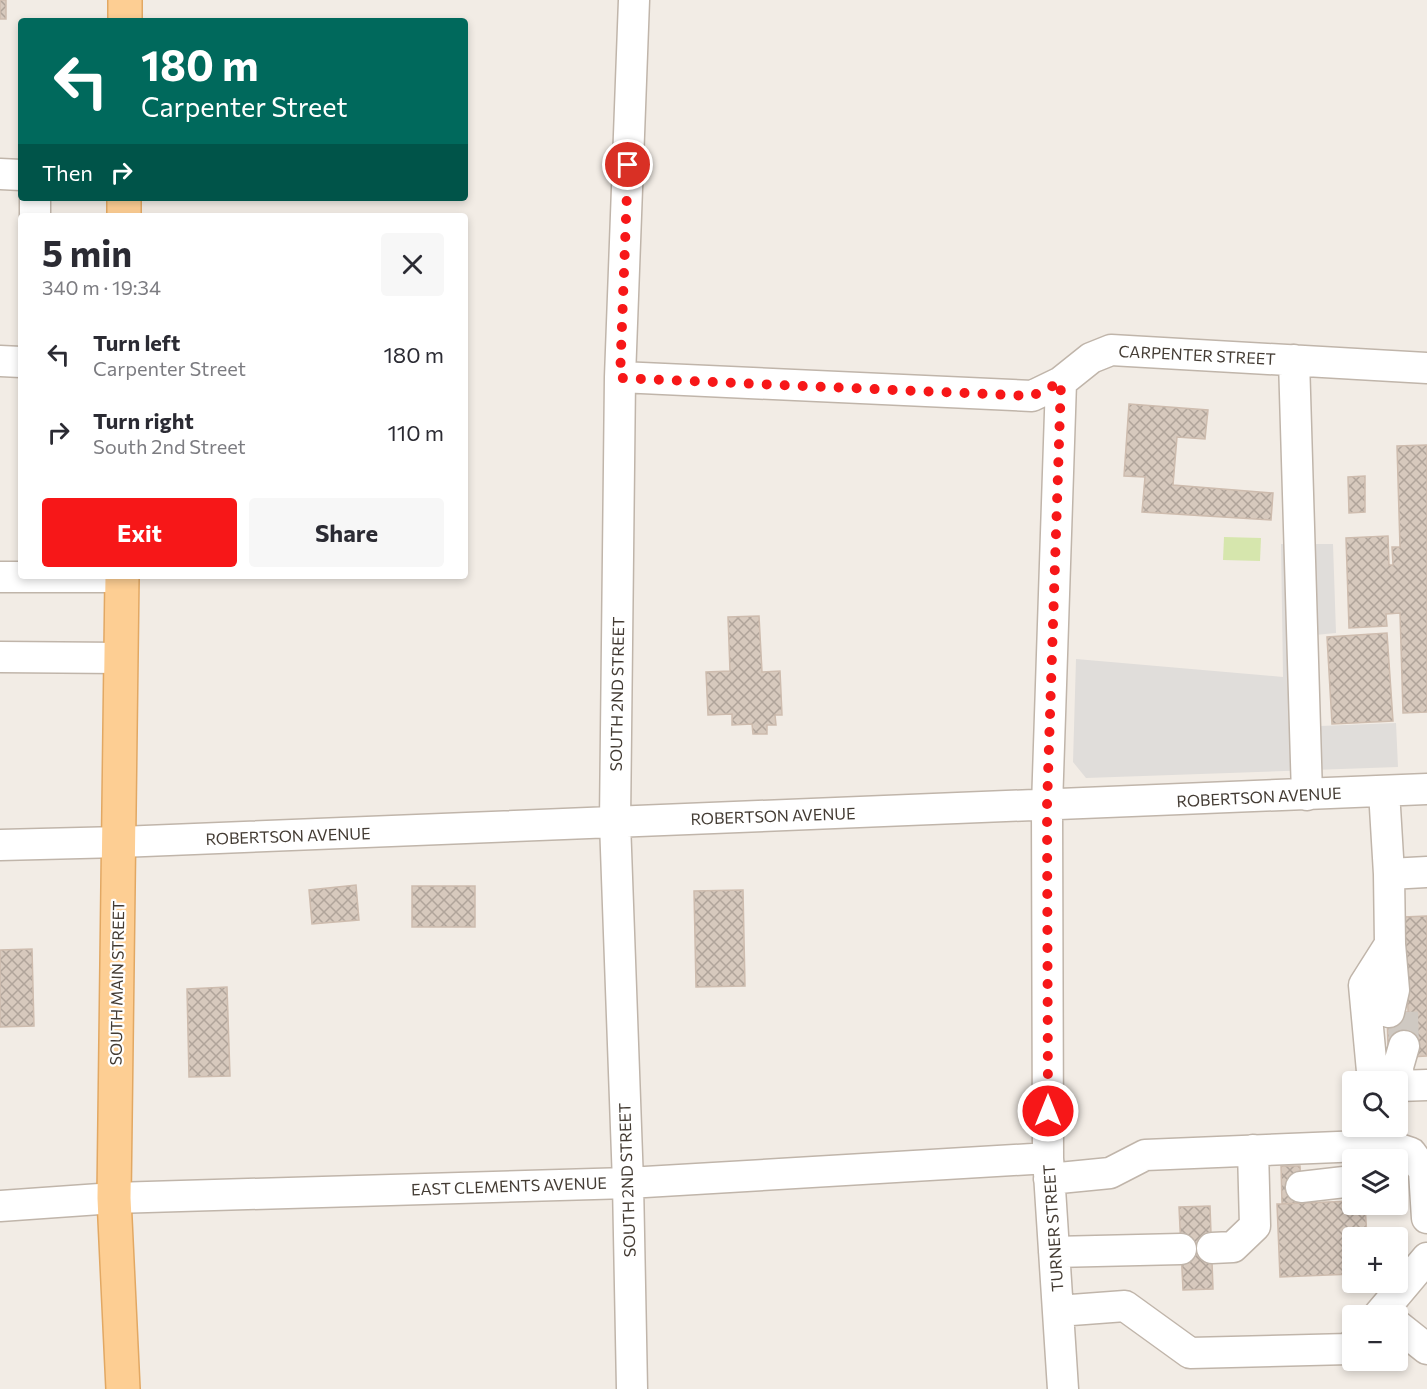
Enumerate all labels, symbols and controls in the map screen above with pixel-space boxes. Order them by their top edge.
text: 180 m [141,38,259,90]
icon: left [42,42,120,120]
text: Carpenter Street [141,90,347,123]
pin [602,139,653,190]
icon: arrive [611,148,644,181]
icon: right [105,156,138,189]
text: Then [42,159,93,186]
text: 5 min [42,230,132,274]
button: close [381,233,444,296]
text: 340 m · 19:34 [42,275,161,299]
text: Turn left [93,329,180,356]
icon: left [42,338,75,371]
text: 180 m [383,341,444,368]
street label: CARPENTER STREET [1118,341,1276,368]
text: Carpenter Street [93,356,246,380]
text: Turn right [93,407,194,434]
icon: right [42,416,75,449]
text: 110 m [387,419,444,446]
text: South 2nd Street [93,434,246,458]
button: Exit [42,498,237,567]
button: Share [249,498,444,567]
street label: SOUTH 2ND STREET [606,617,627,771]
street label: ROBERTSON AVENUE [1176,783,1342,810]
street label: ROBERTSON AVENUE [690,803,856,828]
street label: ROBERTSON AVENUE [205,823,371,848]
street label: SOUTH MAIN STREET [106,900,127,1066]
map controls [1342,1071,1408,1371]
button: search [1342,1071,1408,1137]
position arrow [1016,1079,1080,1143]
street label: SOUTH 2ND STREET [614,1102,639,1258]
button: layers [1342,1149,1408,1215]
street label: TURNER STREET [1039,1164,1066,1292]
street label: EAST CLEMENTS AVENUE [411,1173,607,1198]
button: + [1342,1227,1408,1293]
button: − [1342,1305,1408,1371]

